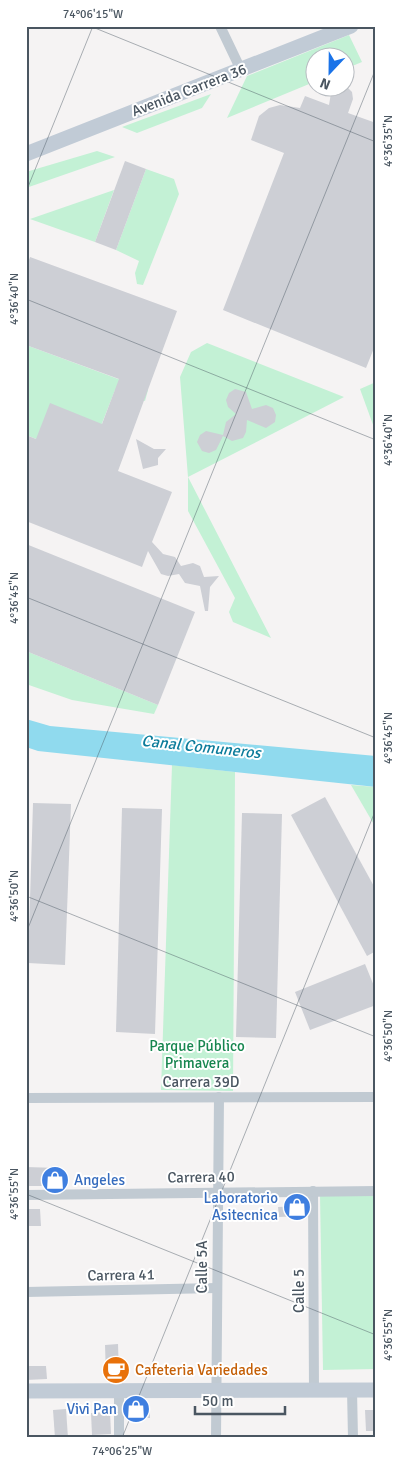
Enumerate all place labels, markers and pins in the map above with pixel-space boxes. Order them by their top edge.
shop icon: Angeles [40,1165,70,1195]
place label: Angeles [74,1171,126,1189]
place label: Laboratorio Asitecnica [204,1189,278,1224]
shop icon: Laboratorio Asitecnica [282,1192,312,1222]
cafe icon: Cafeteria Variedades [101,1355,131,1385]
place label: Cafeteria Variedades [135,1361,268,1379]
shop icon: Vivi Pan [121,1394,151,1424]
place label: Vivi Pan [66,1400,117,1418]

